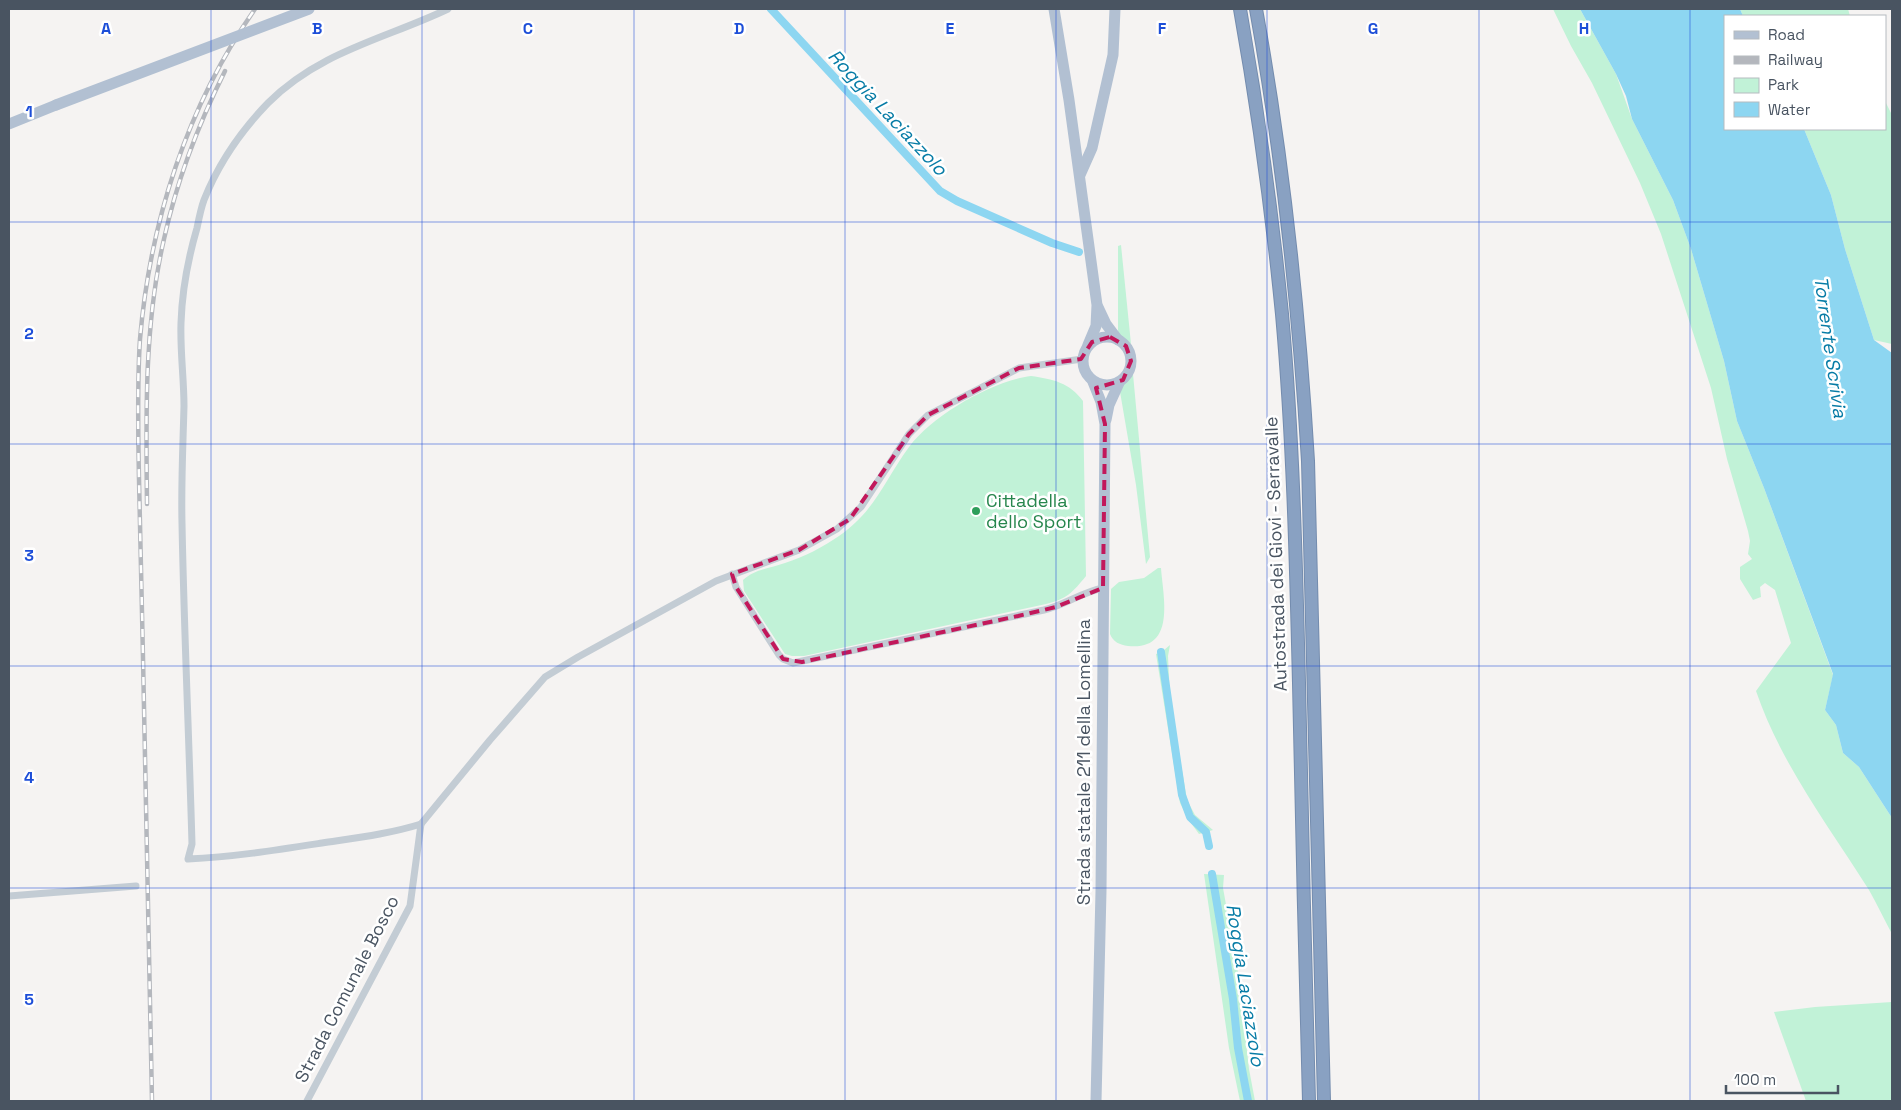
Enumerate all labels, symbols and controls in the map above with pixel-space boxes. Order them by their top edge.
legend [1724,15,1886,130]
text: A [101,18,111,39]
text: B [312,18,322,39]
text: C [523,18,533,39]
text: D [734,18,744,39]
text: E [946,18,955,39]
text: F [1158,18,1167,39]
text: G [1368,18,1378,39]
text: H [1579,18,1589,39]
text: Road [1768,25,1805,44]
water label: Roggia Laciazzolo [823,44,954,182]
text: Railway [1768,50,1823,69]
text: Park [1768,75,1799,94]
text: Water [1768,100,1811,119]
text: 1 [25,101,33,122]
water label: Torrente Scrivia [1808,275,1853,420]
text: 2 [24,323,34,344]
street label: Autostrada dei Giovi - Serravalle [1259,416,1292,692]
place label: Cittadella dello Sport [986,489,1082,533]
marker: Cittadella dello Sport [970,505,982,517]
text: 3 [24,545,34,566]
street label: Strada statale 211 della Lomellina [1072,619,1095,905]
text: 4 [24,767,34,788]
street label: Strada Comunale Bosco [289,891,404,1086]
water label: Roggia Laciazzolo [1220,902,1271,1069]
text: 5 [24,989,34,1010]
scale bar [1726,1062,1838,1094]
text: 100 m [1734,1070,1776,1089]

